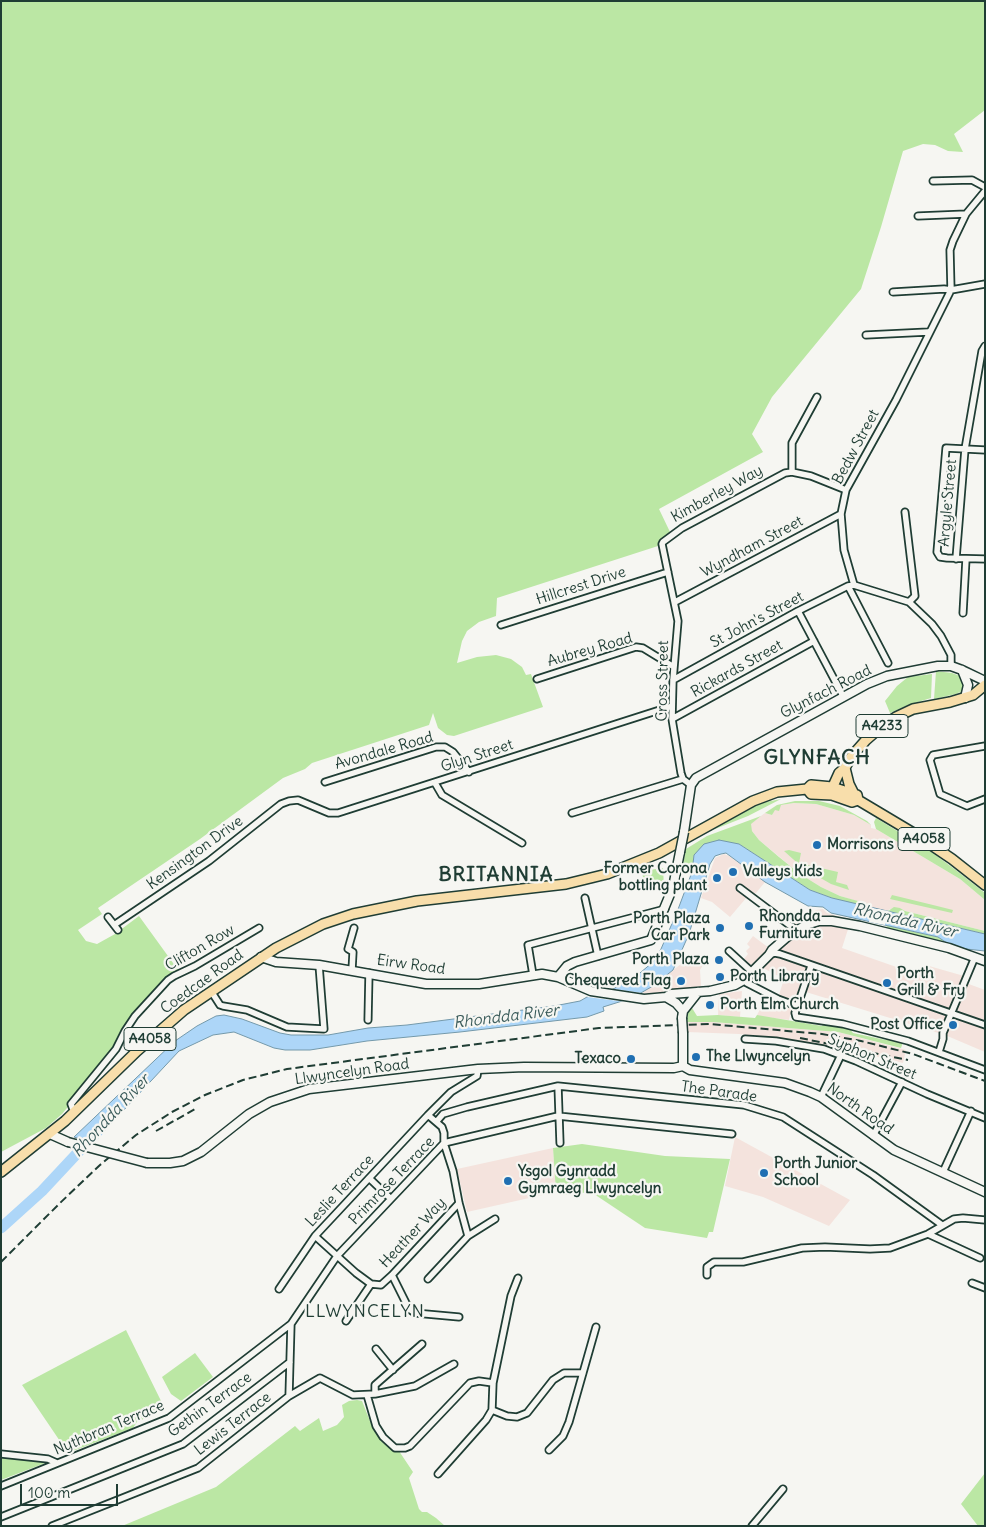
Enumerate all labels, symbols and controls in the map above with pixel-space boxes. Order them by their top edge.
street label: Bedw Street [829,407,883,487]
street label: Argyle Street [935,459,961,547]
street label: Kimberley Way [668,461,766,527]
street label: Wyndham Street [698,512,806,582]
street label: Hillcrest Drive [534,563,628,609]
street label: St John's Street [707,588,807,652]
street label: Aubrey Road [545,629,635,671]
street label: Rickards Street [688,636,786,702]
street label: Cross Street [653,640,673,722]
street label: Glynfach Road [778,661,874,723]
road number: A4233 [856,714,908,738]
street label: Avondale Road [333,728,435,774]
street label: Glyn Street [439,736,515,776]
district label: GLYNFACH [762,746,872,770]
street label: Kensington Drive [144,812,246,894]
road number: A4058 [898,828,950,851]
place label: Morrisons [827,836,894,854]
marker: Morrisons [811,839,823,851]
place label: Former Corona bottling plant [604,860,707,895]
district label: BRITANNIA [437,863,555,887]
place label: Valleys Kids [743,863,822,881]
marker: Valleys Kids [727,866,739,878]
marker: Former Corona bottling plant [711,872,723,884]
water label: Rhondda River [851,900,959,942]
place label: Rhondda Furniture [759,908,821,943]
place label: Porth Plaza Car Park [633,910,710,945]
marker: Rhondda Furniture [743,920,755,932]
street label: Clifton Row [162,921,238,975]
marker: Porth Plaza Car Park [714,922,726,934]
street label: Coedcae Road [157,946,247,1018]
street label: Eirw Road [376,951,446,979]
place label: Porth Plaza [632,951,709,969]
marker: Porth Plaza [713,954,725,966]
place label: Porth Grill & Fry [897,965,965,1000]
place label: Porth Library [730,968,819,986]
marker: Porth Library [714,971,726,983]
place label: Chequered Flag [564,972,671,990]
marker: Chequered Flag [675,975,687,987]
marker: Porth Grill & Fry [881,977,893,989]
place label: Porth Elm Church [720,996,839,1014]
marker: Porth Elm Church [704,999,716,1011]
water label: Rhondda River [452,1001,560,1033]
place label: Post Office [870,1016,943,1034]
marker: Post Office [947,1019,959,1031]
road number: A4058 [124,1028,176,1050]
street label: Syphon Street [825,1030,919,1084]
place label: The Llwyncelyn [706,1048,811,1066]
place label: Texaco [575,1050,621,1068]
marker: The Llwyncelyn [690,1051,702,1063]
marker: Texaco [625,1053,637,1065]
street label: Llwyncelyn Road [294,1055,410,1089]
water label: Rhondda River [68,1071,154,1161]
street label: The Parade [680,1078,758,1106]
street label: North Road [823,1079,897,1139]
street label: Primrose Terrace [345,1133,439,1229]
street label: Leslie Terrace [302,1151,378,1231]
place label: Porth Junior School [774,1155,857,1190]
place label: Ysgol Gynradd Gymraeg Llwyncelyn [518,1163,662,1198]
marker: Porth Junior School [758,1167,770,1179]
marker: Ysgol Gynradd Gymraeg Llwyncelyn [502,1175,514,1187]
street label: Heather Way [376,1194,450,1272]
district label: LLWYNCELYN [304,1301,426,1323]
street label: Gethin Terrace [165,1369,255,1441]
street label: Lewis Terrace [191,1389,275,1459]
street label: Nythbran Terrace [51,1397,167,1459]
scale bar [22,1474,120,1506]
text: 100 m [28,1483,70,1502]

